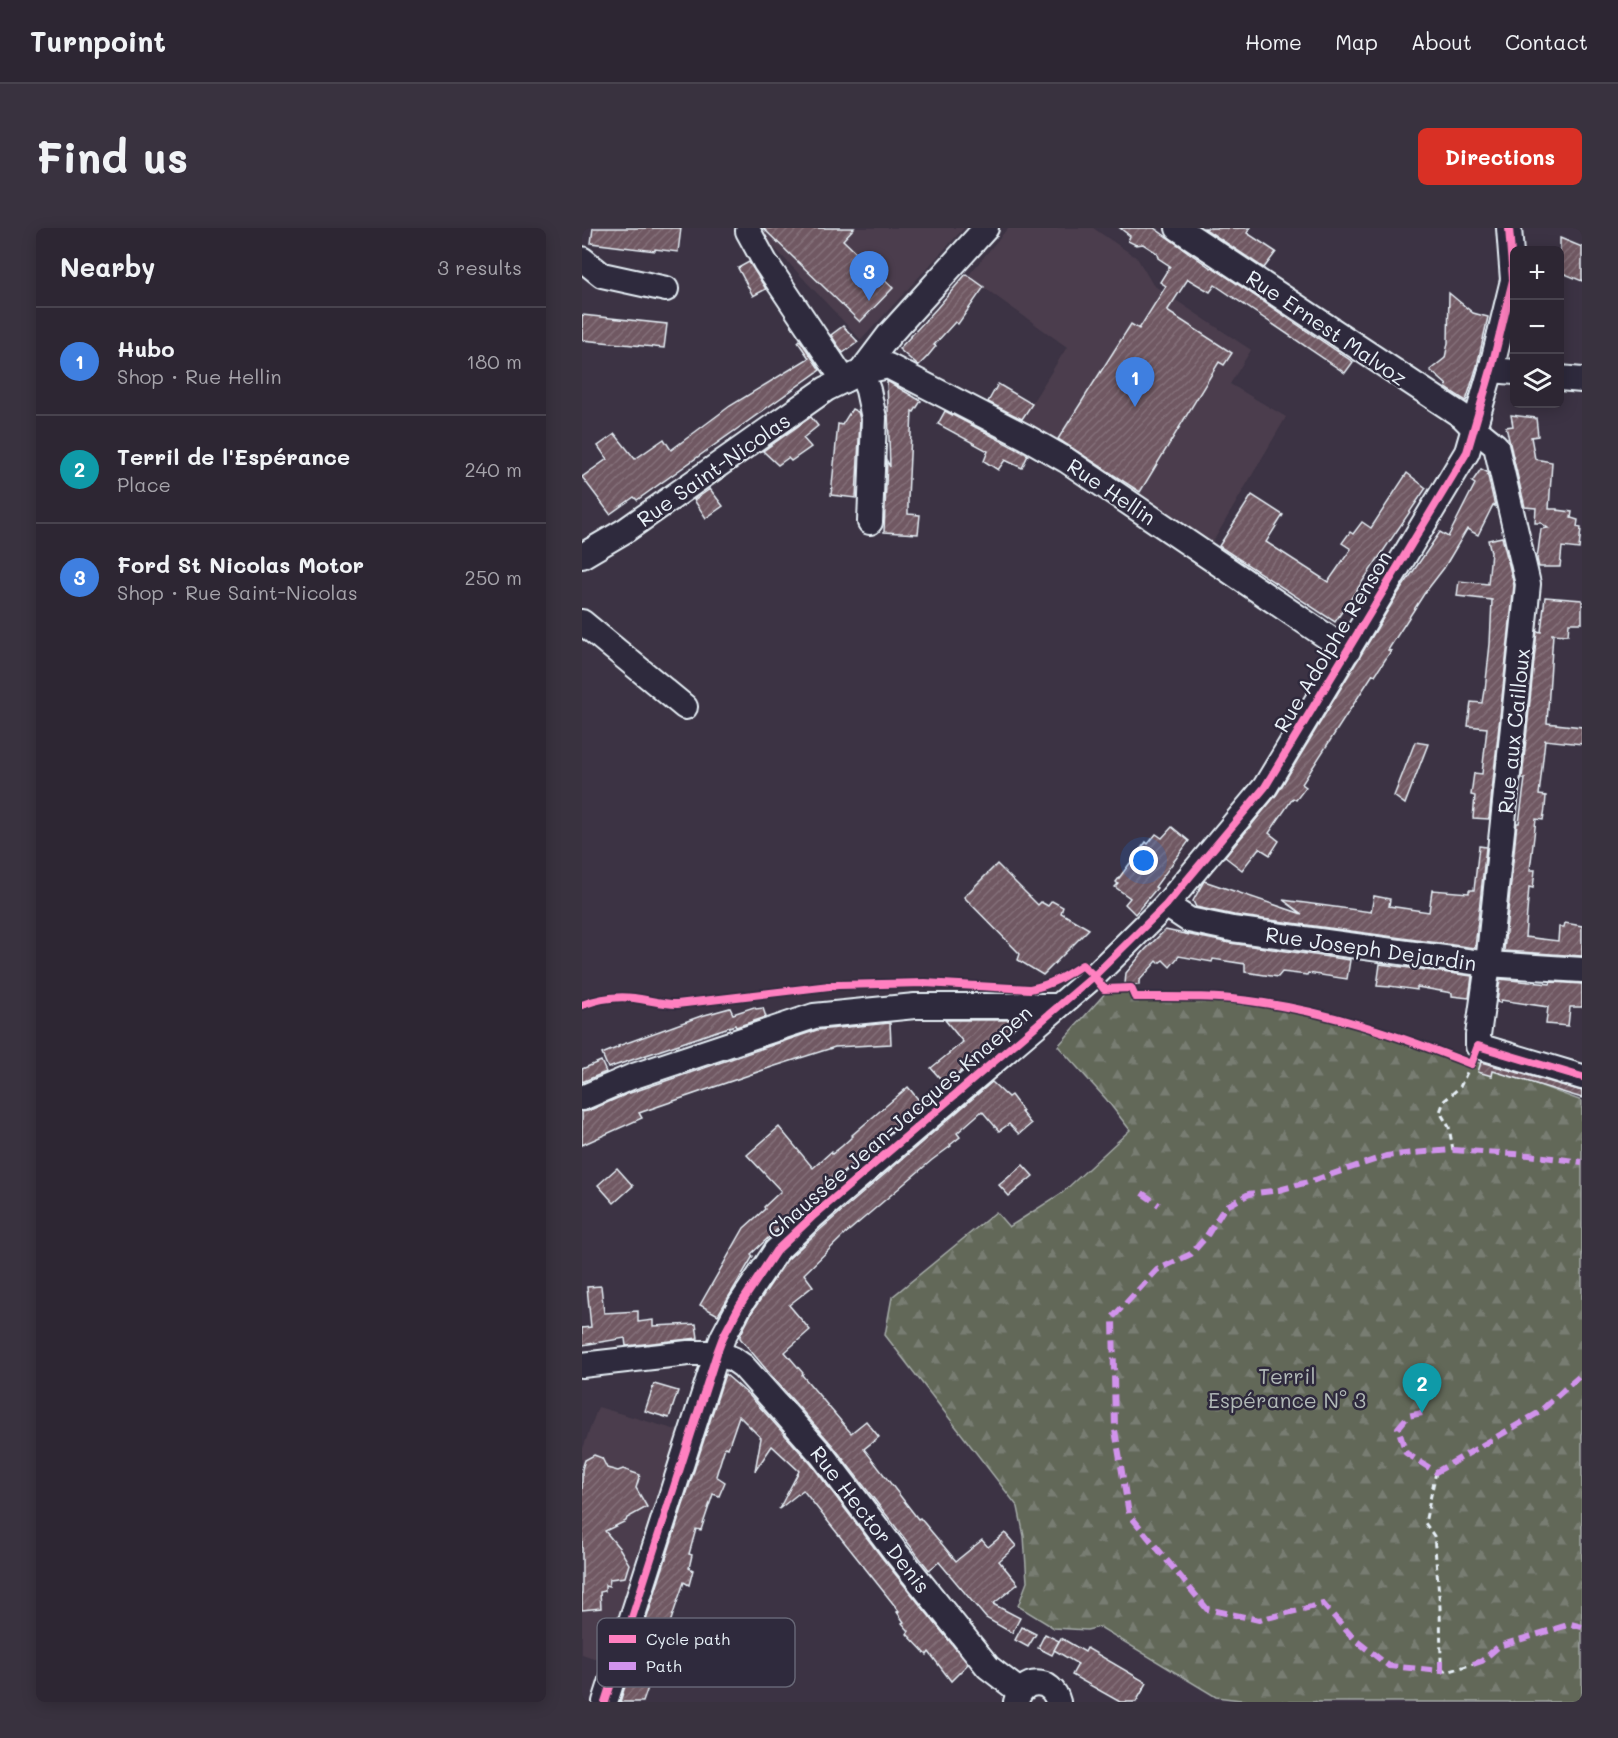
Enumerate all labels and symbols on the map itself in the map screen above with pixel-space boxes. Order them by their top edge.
pin: 3 [850,251,888,301]
street label: Rue Ernest Malvoz [1241,263,1413,391]
pin: 1 [1116,358,1154,407]
street label: Rue Saint-Nicolas [631,406,795,532]
street label: Rue Hellin [1062,451,1162,531]
street label: Rue Adolphe Renson [1267,545,1397,737]
street label: Rue aux Cailloux [1491,647,1535,815]
your location [1129,846,1158,875]
street label: Rue Joseph Dejardin [1264,920,1478,976]
street label: Chaussée Jean-Jacques Knaepen [761,998,1037,1244]
park label: Terril Espérance N° 3 [1208,1362,1366,1413]
pin: 2 [1402,1364,1442,1413]
street label: Rue Hector Denis [805,1440,937,1598]
legend [597,1618,795,1687]
text: Cycle path [646,1628,730,1649]
text: Path [646,1655,682,1676]

